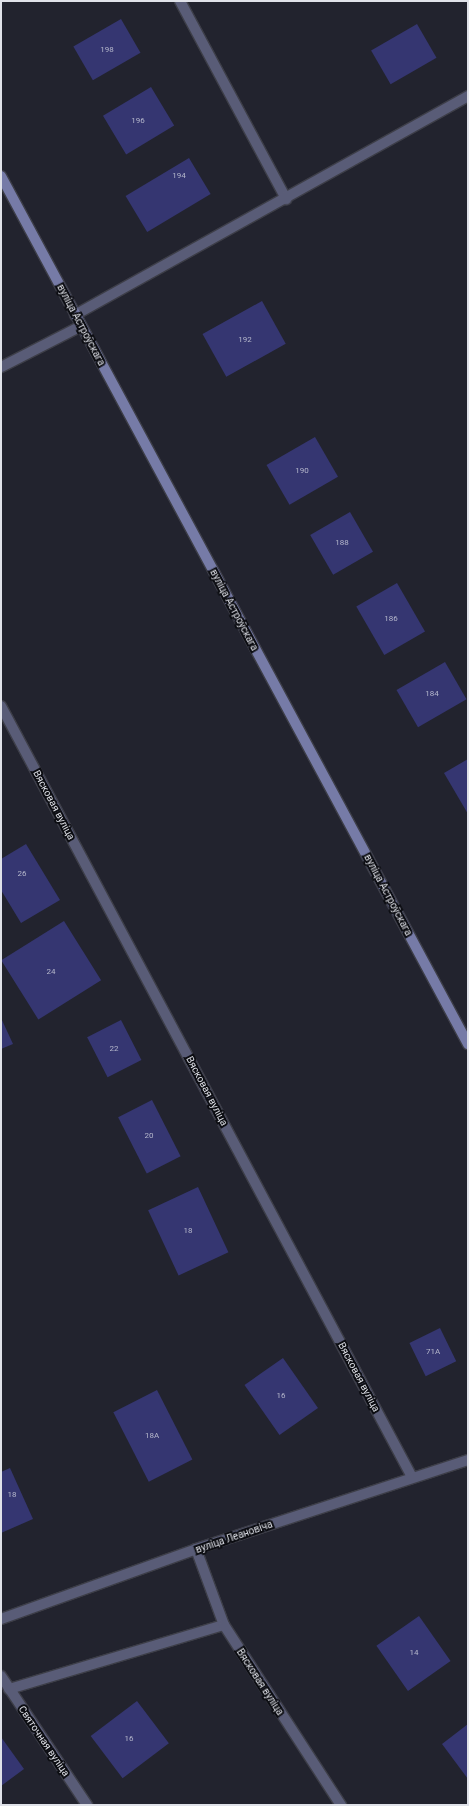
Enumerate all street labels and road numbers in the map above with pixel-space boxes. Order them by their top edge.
street label: вуліца Астроўскага [54,282,108,368]
street label: вуліца Астроўскага [207,567,261,653]
street label: Вясковая вуліца [31,768,77,842]
street label: вуліца Астроўскага [361,852,415,938]
street label: Вясковая вуліца [184,1054,230,1128]
street label: Вясковая вуліца [336,1340,382,1414]
street label: вуліца Леановіча [194,1518,274,1556]
street label: Вясковая вуліца [234,1647,286,1717]
street label: Святочная вуліца [16,1703,72,1779]

